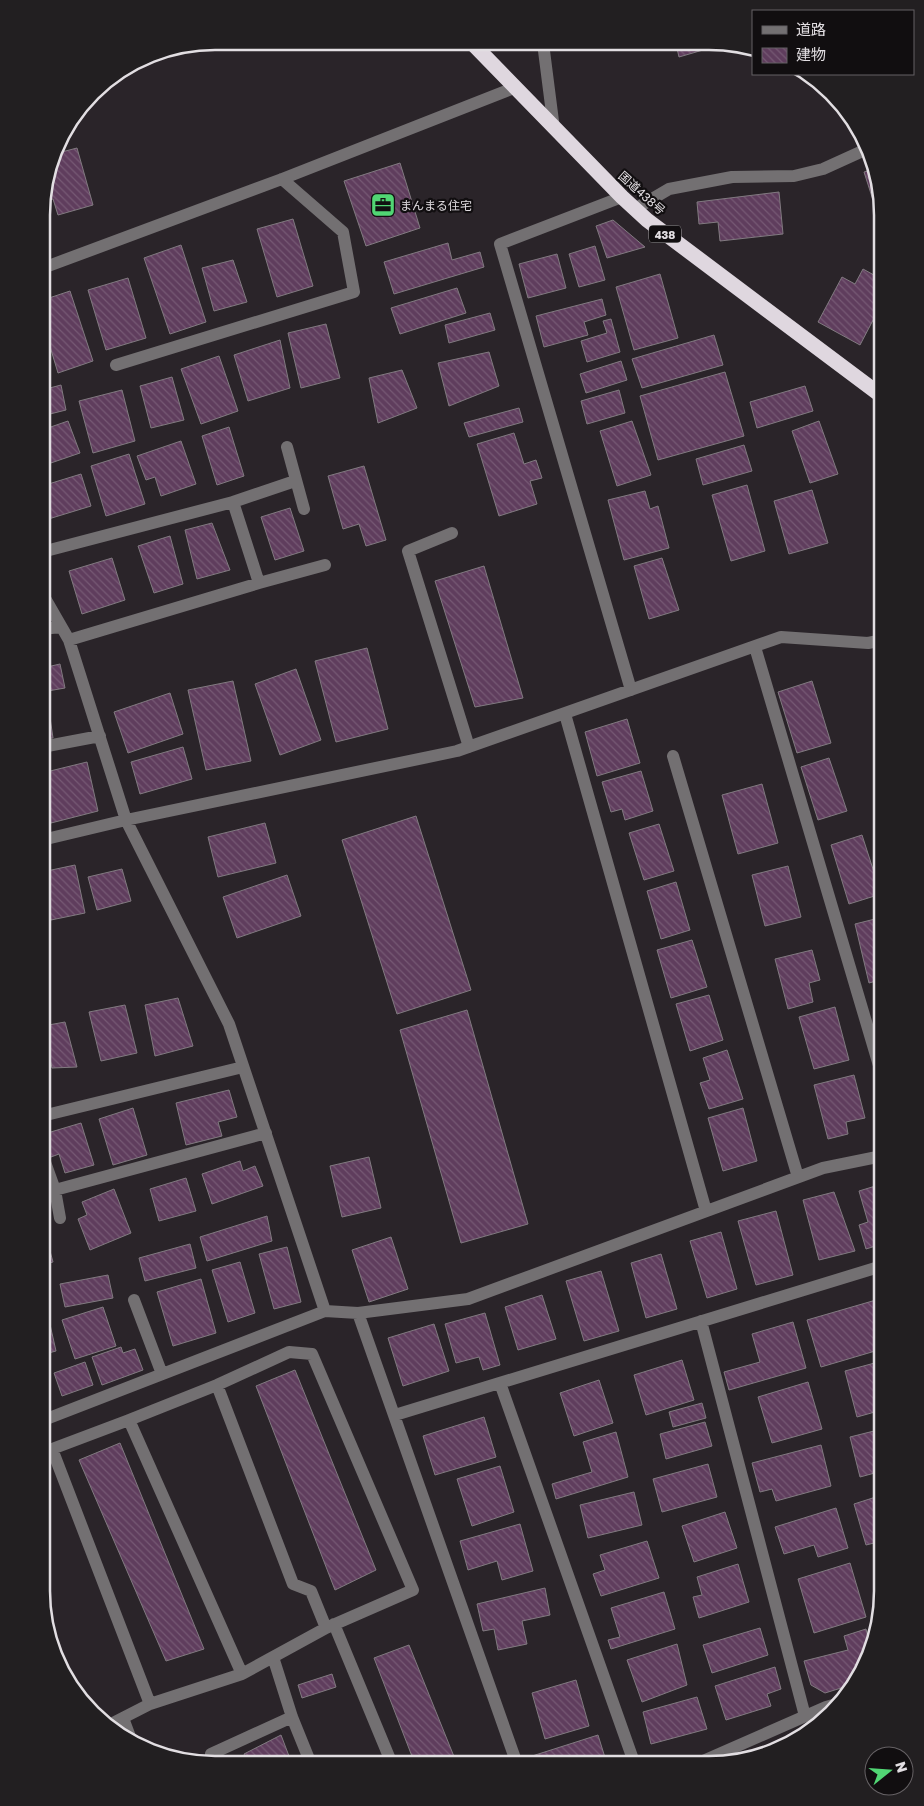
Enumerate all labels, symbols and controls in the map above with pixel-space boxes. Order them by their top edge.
legend [752,10,914,75]
text: 道路 [796,20,826,38]
text: 建物 [796,45,826,63]
street label: 国道438号 [616,168,668,218]
office icon: まんまる住宅 [370,192,396,218]
place label: まんまる住宅 [400,198,472,213]
road number: 438 [649,225,681,242]
north arrow [864,1746,914,1796]
text: N [892,1759,912,1775]

